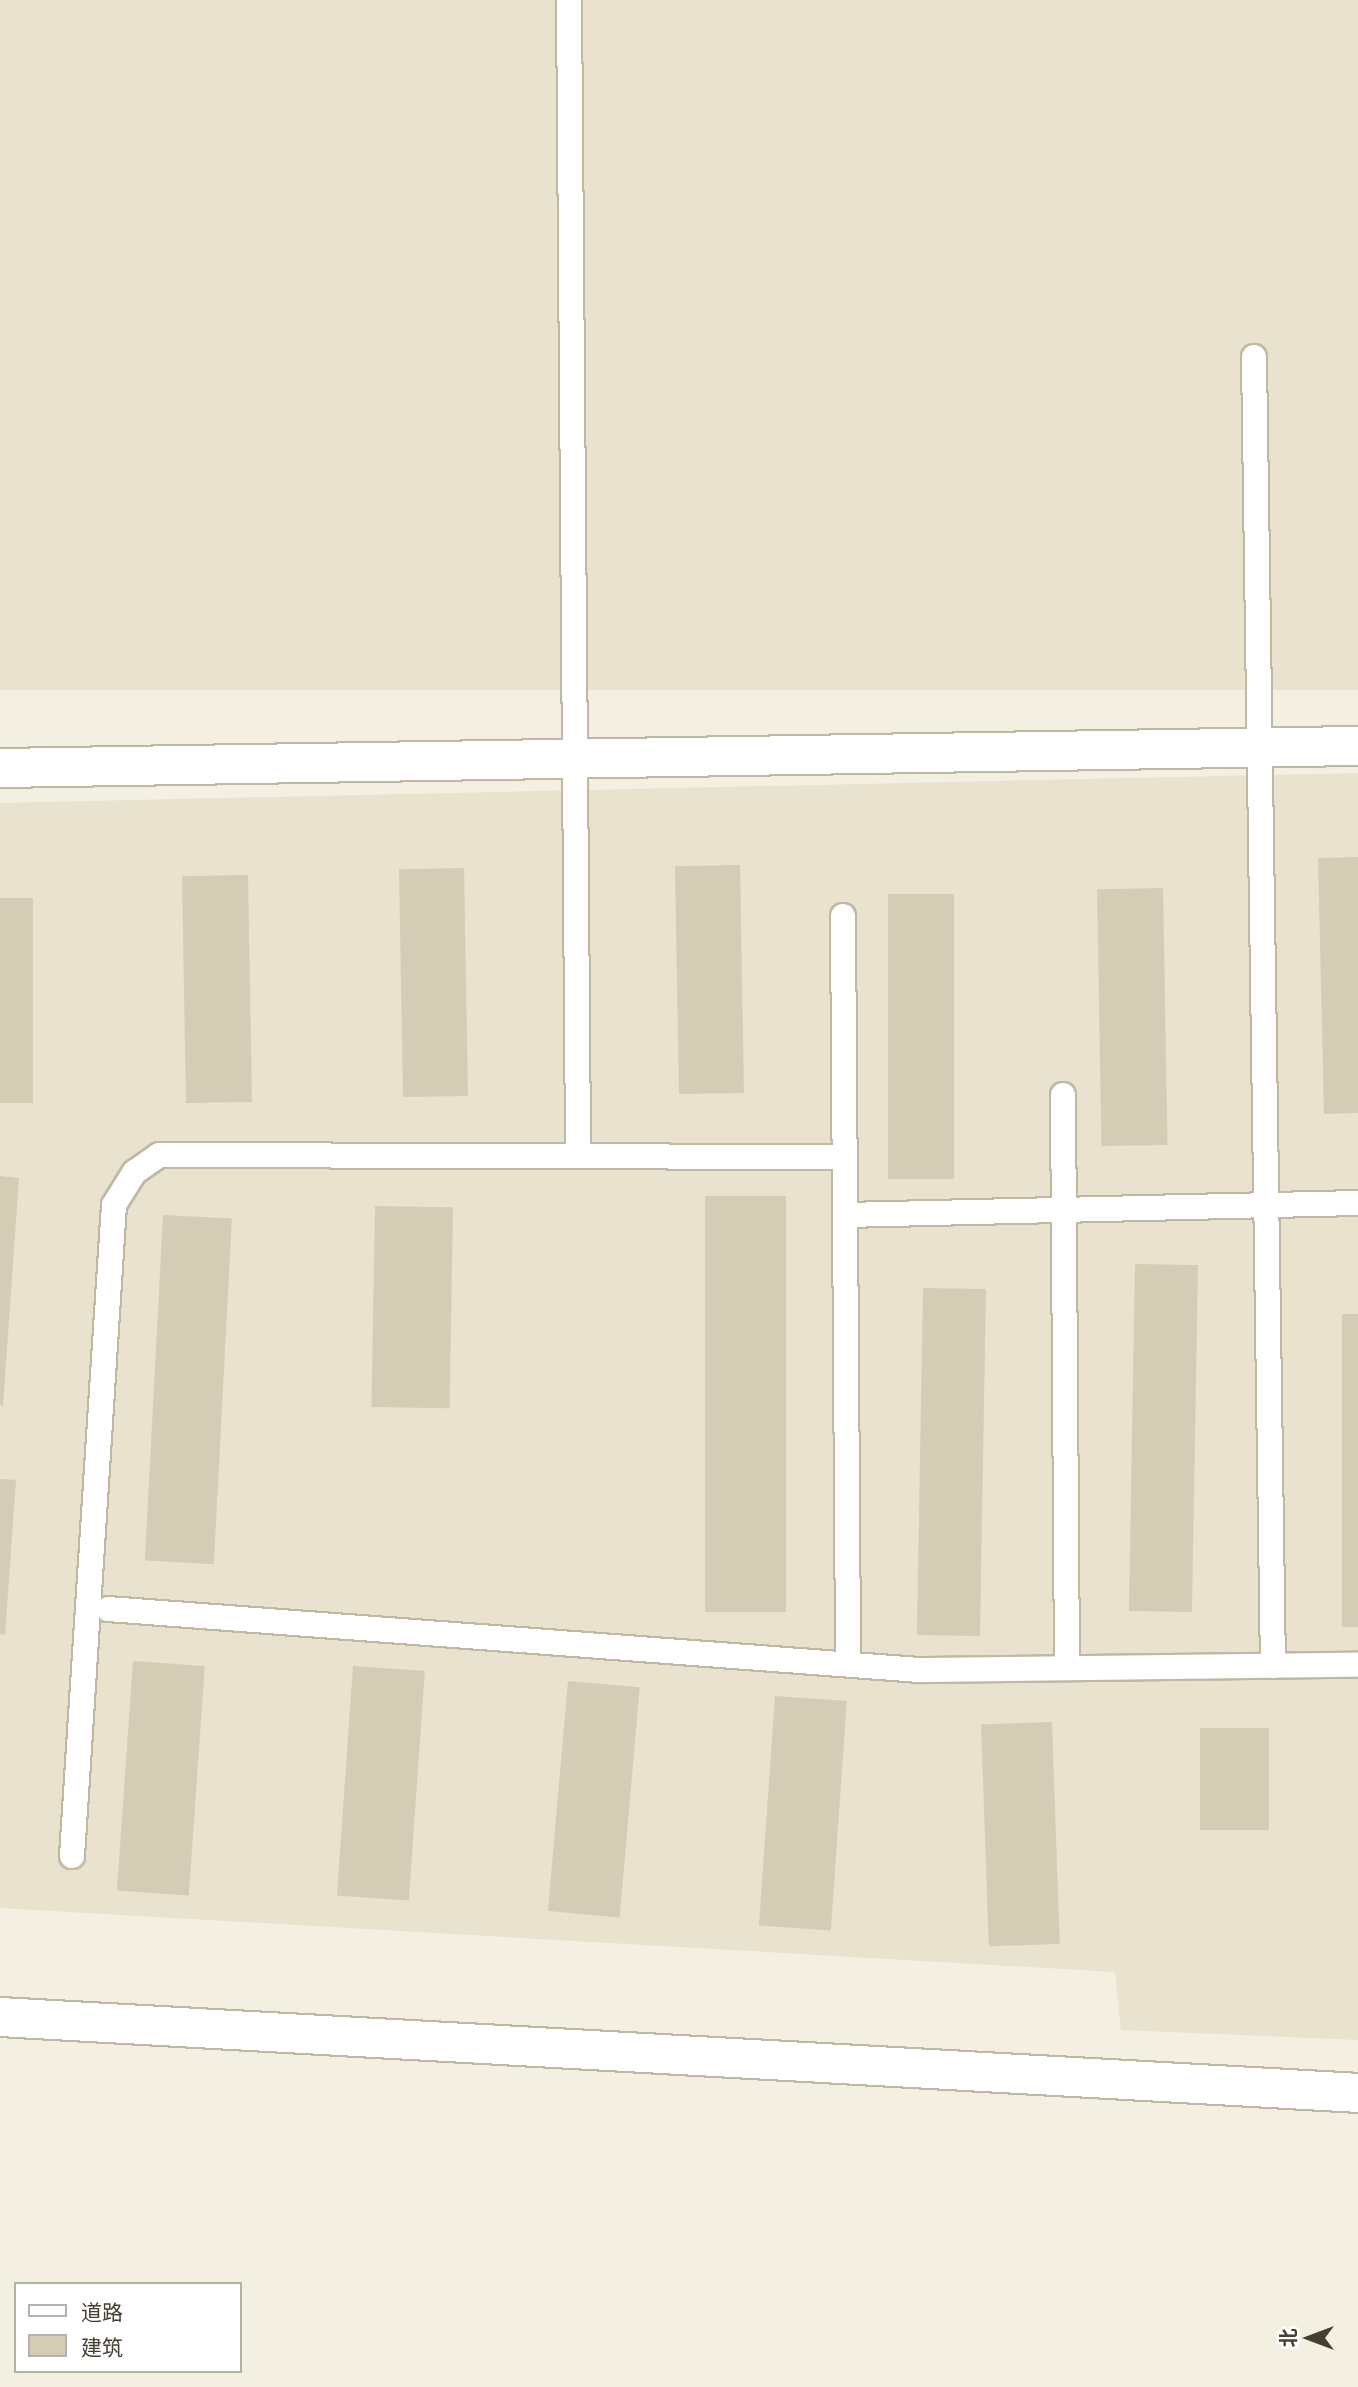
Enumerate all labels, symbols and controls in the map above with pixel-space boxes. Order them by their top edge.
legend [14,2282,242,2373]
text: 道路 [81,2299,123,2324]
north arrow [1274,2303,1344,2373]
text: 北 [1276,2329,1299,2348]
text: 建筑 [81,2334,123,2359]

